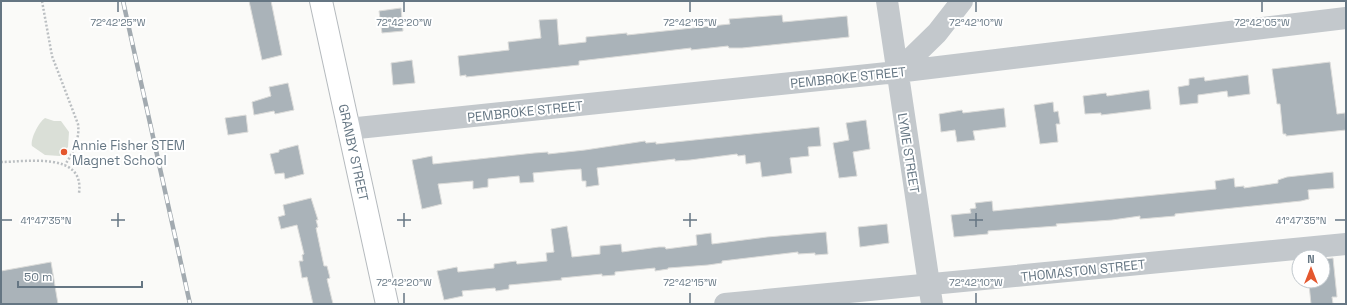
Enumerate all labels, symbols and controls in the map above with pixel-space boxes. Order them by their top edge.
text: 72°42'25"W [90,16,146,29]
text: 72°42'20"W [376,16,432,29]
text: 72°42'15"W [663,16,717,29]
text: 72°42'10"W [949,16,1003,29]
text: 72°42'05"W [1234,16,1290,29]
street label: PEMBROKE STREET [789,63,907,92]
street label: PEMBROKE STREET [466,97,584,126]
street label: GRANBY STREET [335,102,372,203]
street label: LYME STREET [894,112,923,195]
place label: Annie Fisher STEM Magnet School [72,137,185,169]
marker: Annie Fisher STEM Magnet School [59,147,69,157]
text: 41°47'35"N [21,214,72,227]
text: 41°47'35"N [1276,214,1327,227]
north arrow [1291,249,1331,289]
text: N [1307,252,1315,266]
street label: THOMASTON STREET [1020,255,1147,286]
scale bar [18,263,142,289]
text: 50 m [24,269,52,285]
text: 72°42'20"W [376,276,432,289]
text: 72°42'15"W [663,276,717,289]
text: 72°42'10"W [949,276,1003,289]

